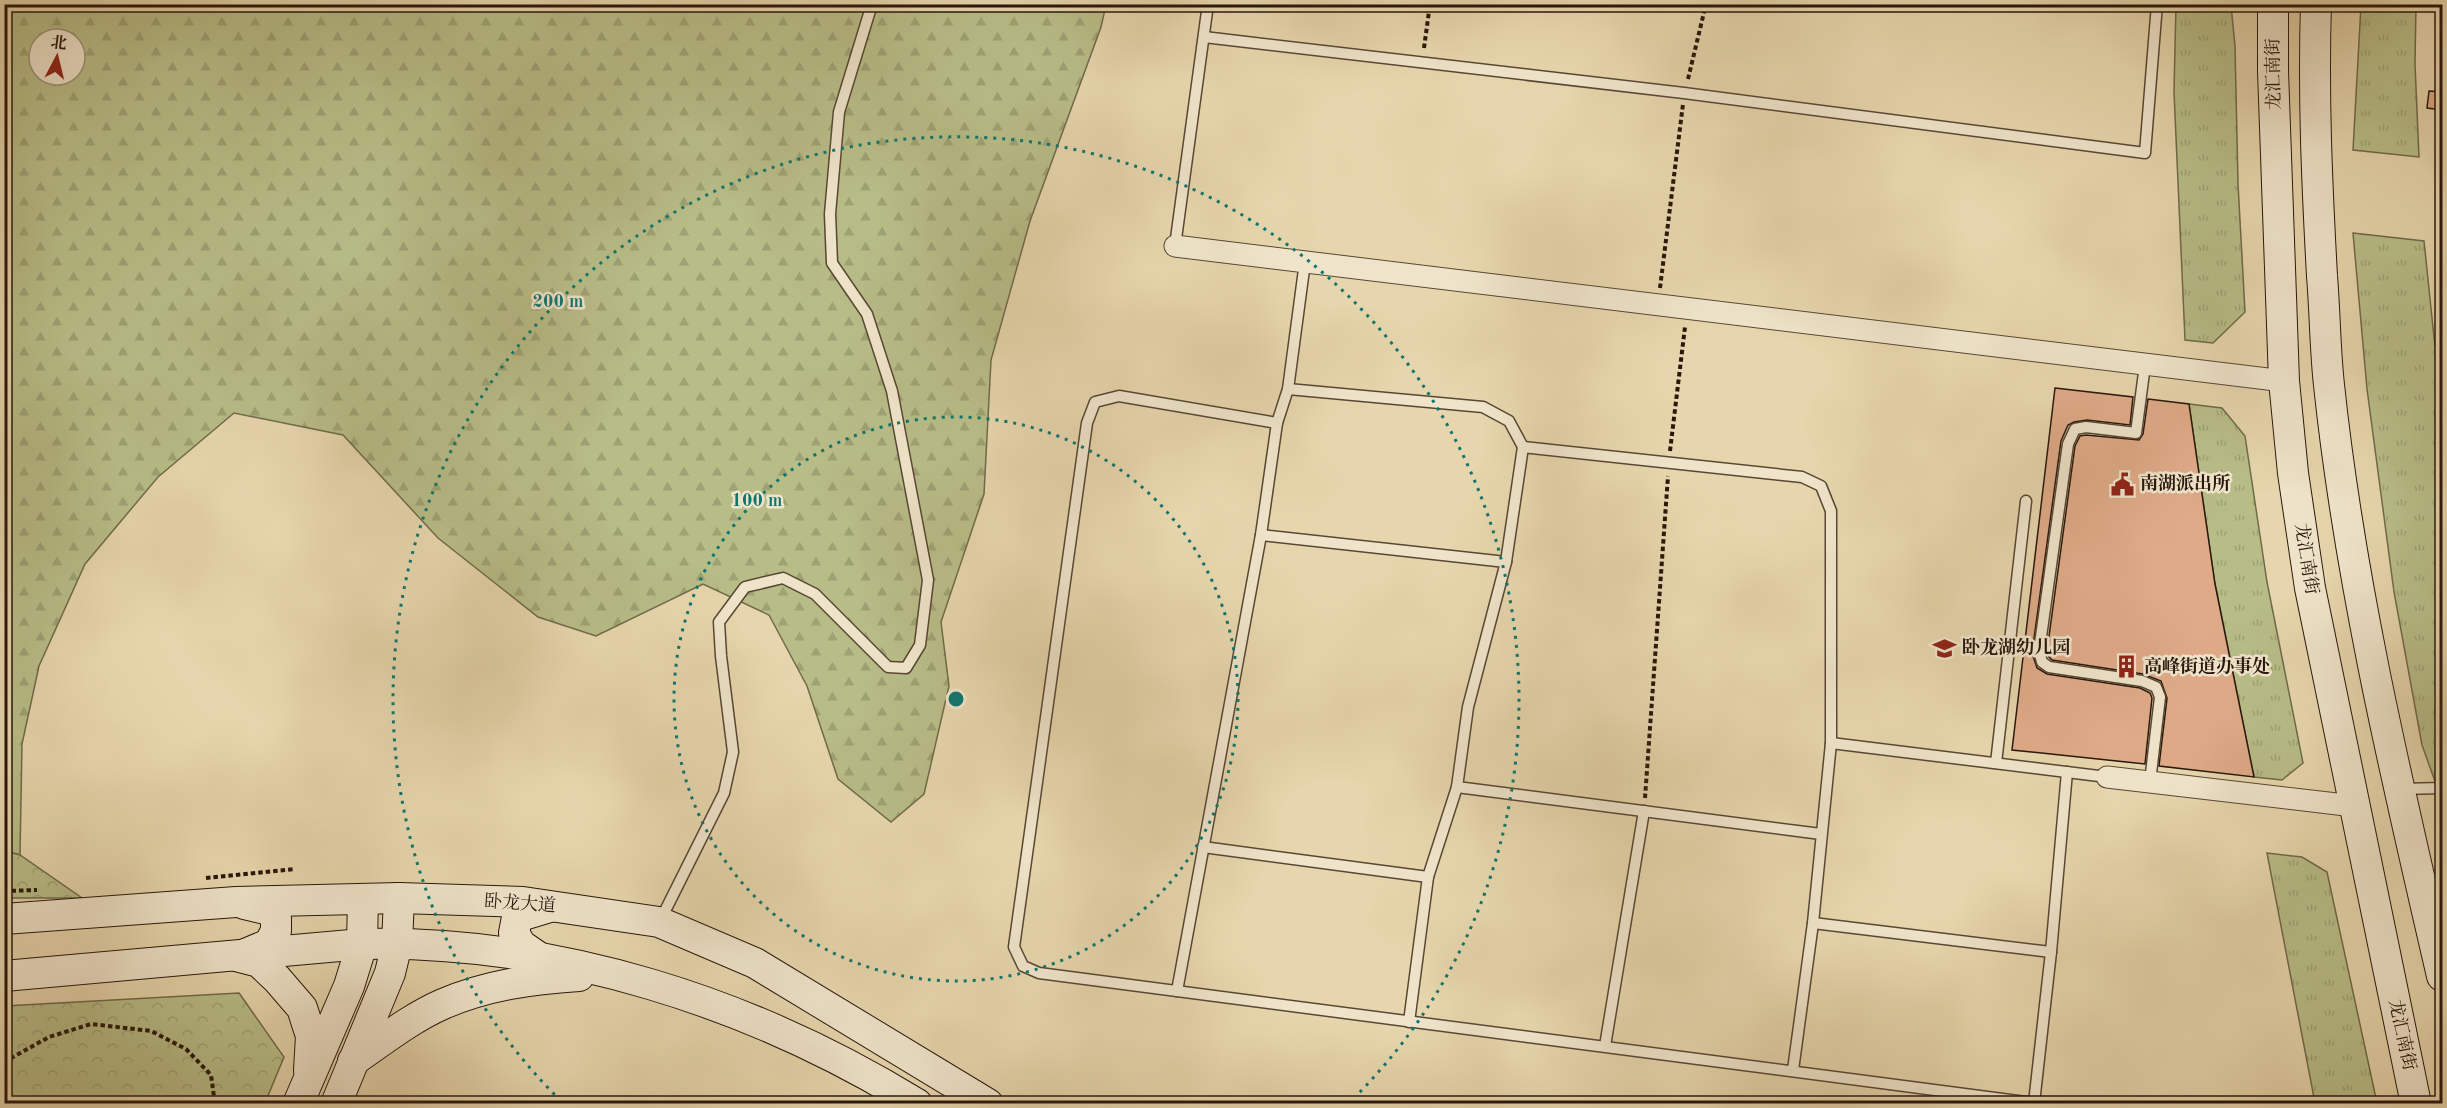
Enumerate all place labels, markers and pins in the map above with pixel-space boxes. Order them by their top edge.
public building icon: 南湖派出所 [2109,471,2135,497]
place label: 南湖派出所 [2140,473,2231,493]
school or university icon: 卧龙湖幼儿园 [1931,635,1957,661]
place label: 卧龙湖幼儿园 [1962,637,2070,657]
building icon: 高峰街道办事处 [2113,654,2139,680]
place label: 高峰街道办事处 [2144,656,2270,676]
centre of rings [946,689,966,709]

